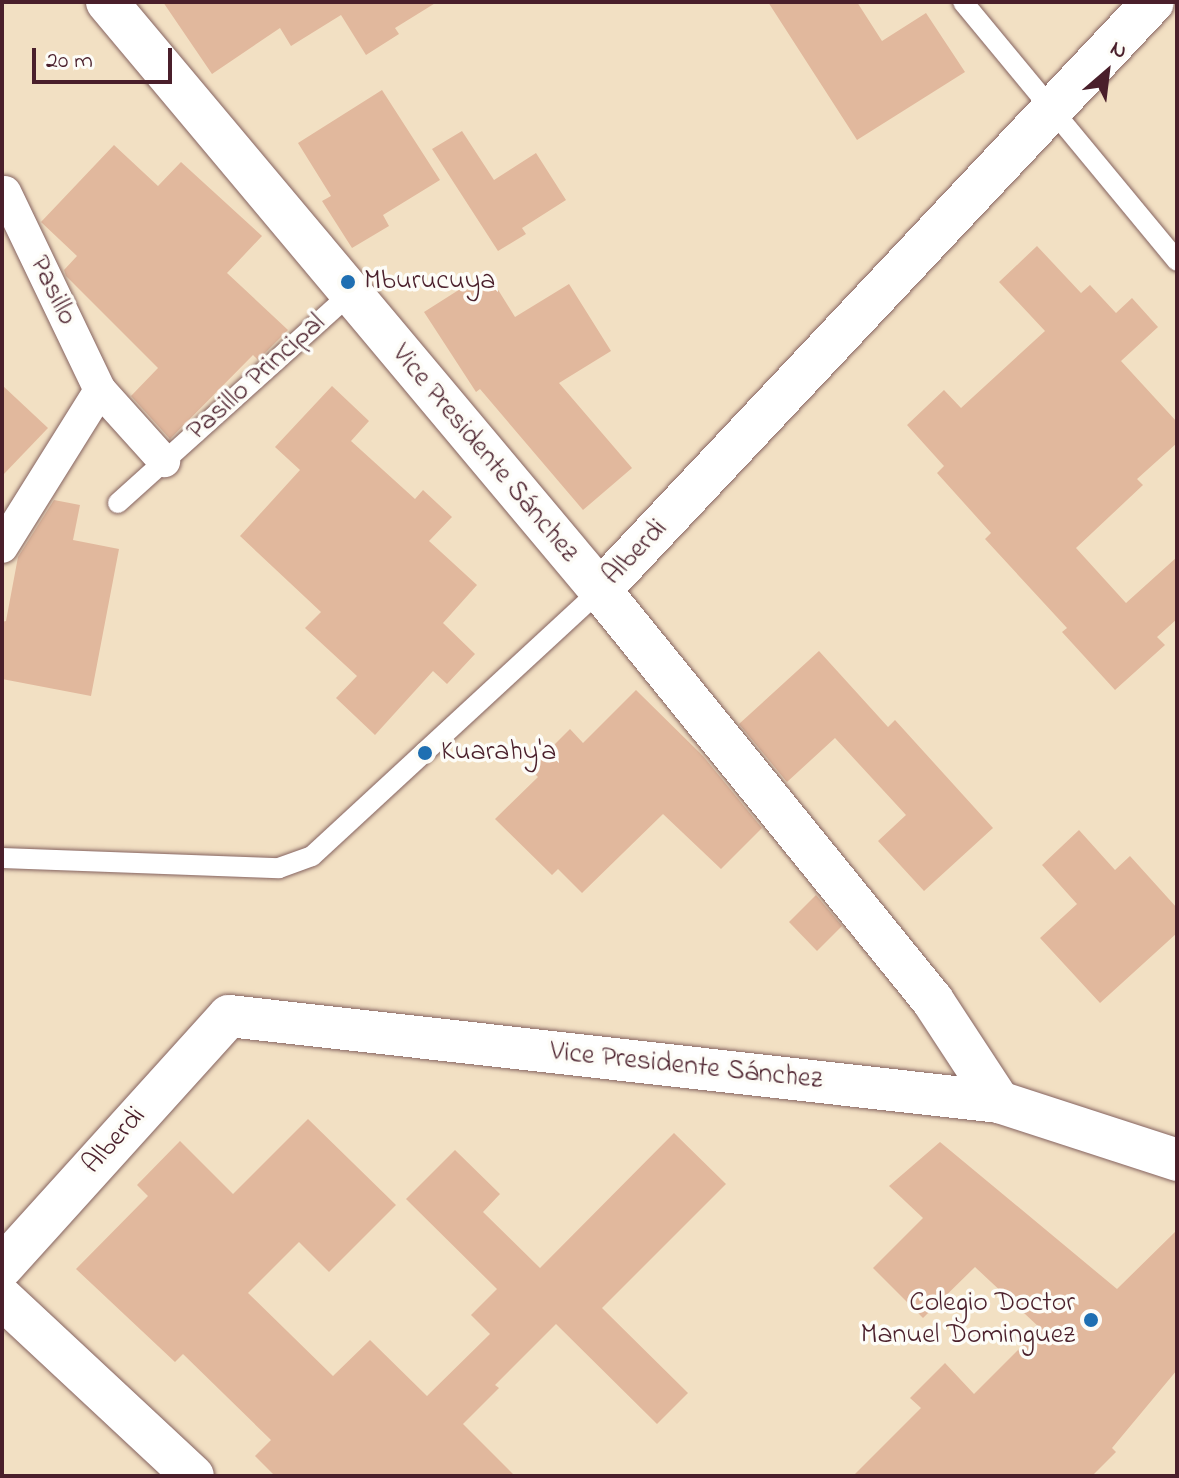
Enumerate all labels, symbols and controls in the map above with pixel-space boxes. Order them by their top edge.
scale bar [36,32,176,82]
north arrow [1067,32,1147,112]
text: N [1104,33,1132,68]
text: 20 m [46,44,93,79]
street label: Pasillo [21,251,83,331]
place label: Mburucuya [364,265,495,299]
marker: Mburucuya [339,273,357,291]
street label: Pasillo Principal [181,307,333,449]
street label: Vice Presidente Sánchez [383,338,585,570]
street label: Alberdi [597,513,675,593]
place label: Kuarahy'a [441,736,556,770]
marker: Kuarahy'a [416,744,434,762]
street label: Vice Presidente Sánchez [548,1036,824,1098]
street label: Alberdi [76,1101,154,1181]
place label: Colegio Doctor Manuel Dominguez [860,1287,1075,1353]
marker: Colegio Doctor Manuel Dominguez [1082,1311,1100,1329]

